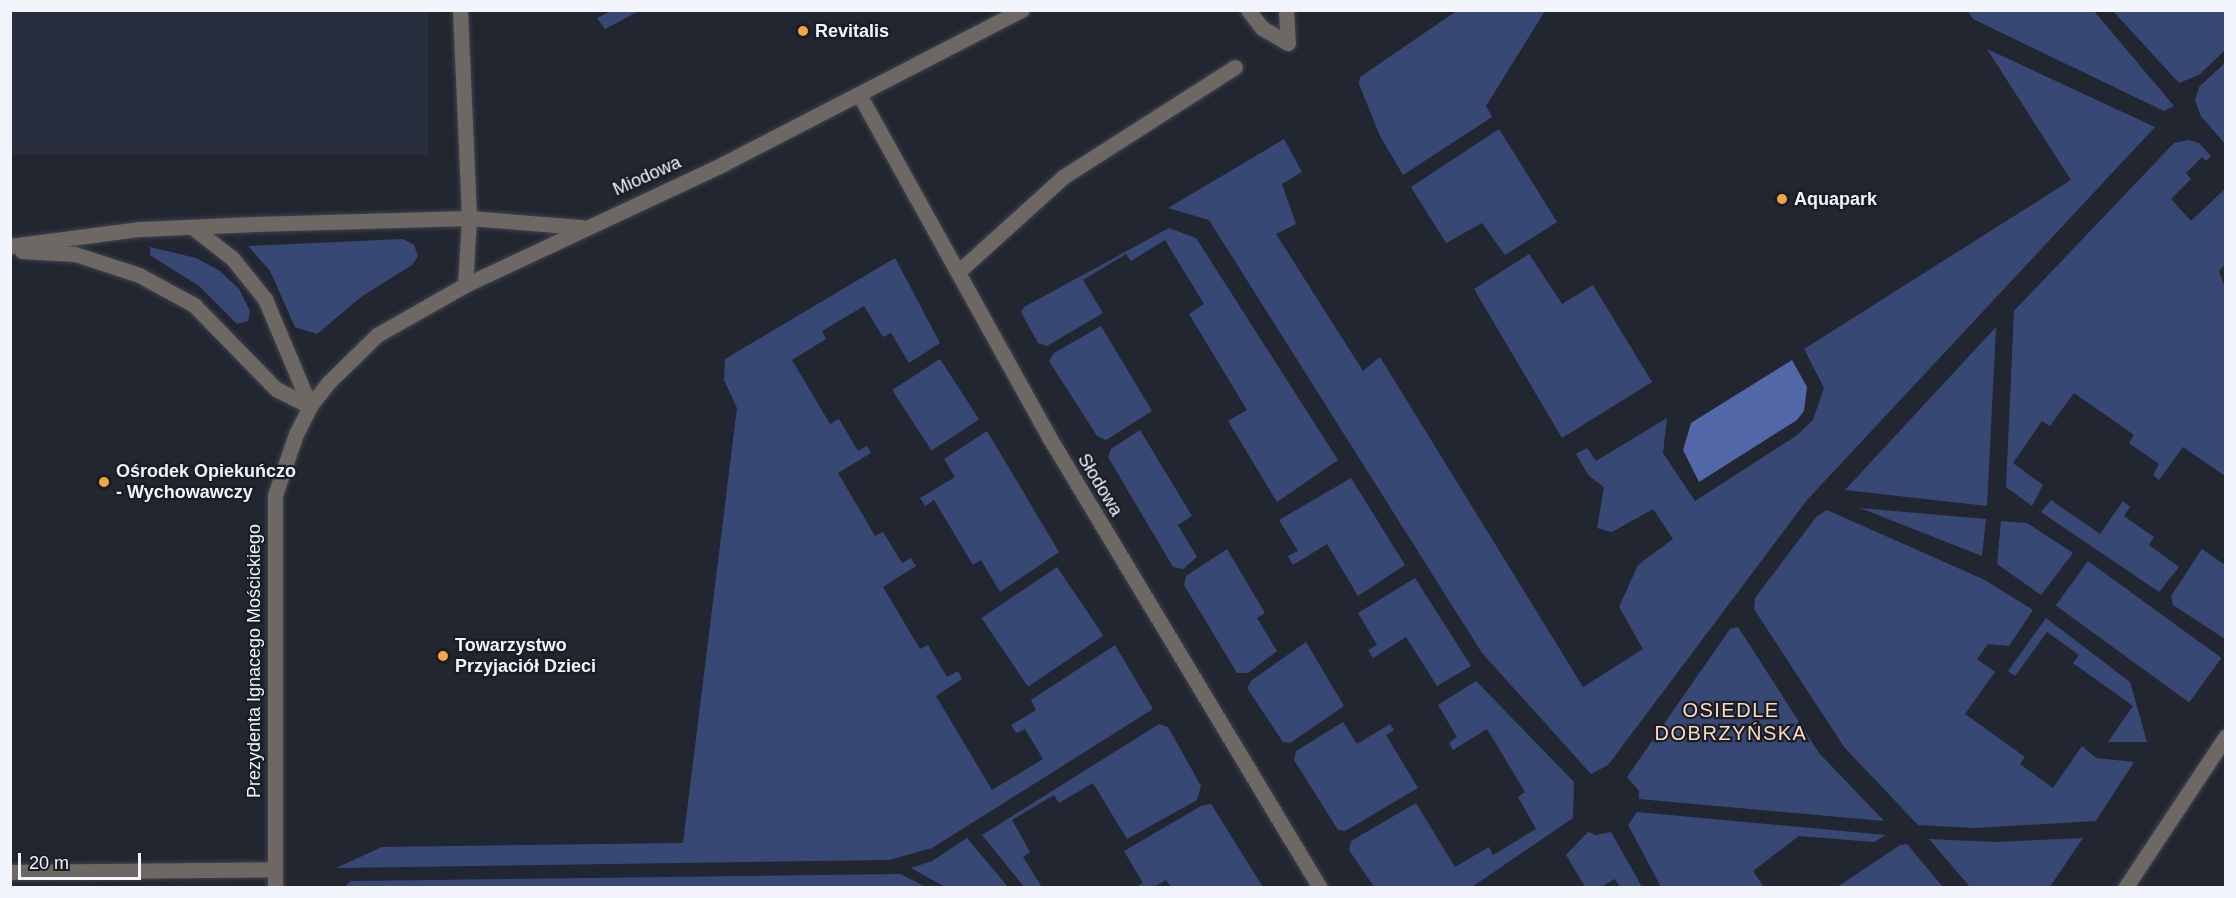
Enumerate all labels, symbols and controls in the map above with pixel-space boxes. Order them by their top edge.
place label: Revitalis [815,20,889,42]
marker: Revitalis [796,24,810,38]
street label: Miodowa [610,151,684,201]
place label: Aquapark [1794,188,1877,210]
marker: Aquapark [1775,192,1789,206]
street label: Słodowa [1073,450,1127,520]
place label: Ośrodek Opiekuńczo - Wychowawczy [116,461,296,504]
marker: Ośrodek Opiekuńczo - Wychowawczy [97,475,111,489]
street label: Prezydenta Ignacego Mościckiego [243,524,265,798]
place label: Towarzystwo Przyjaciół Dzieci [455,635,596,678]
marker: Towarzystwo Przyjaciół Dzieci [436,649,450,663]
district label: OSIEDLE DOBRZYŃSKA [1655,699,1807,746]
scale bar [21,841,144,879]
text: 20 m [29,853,69,873]

